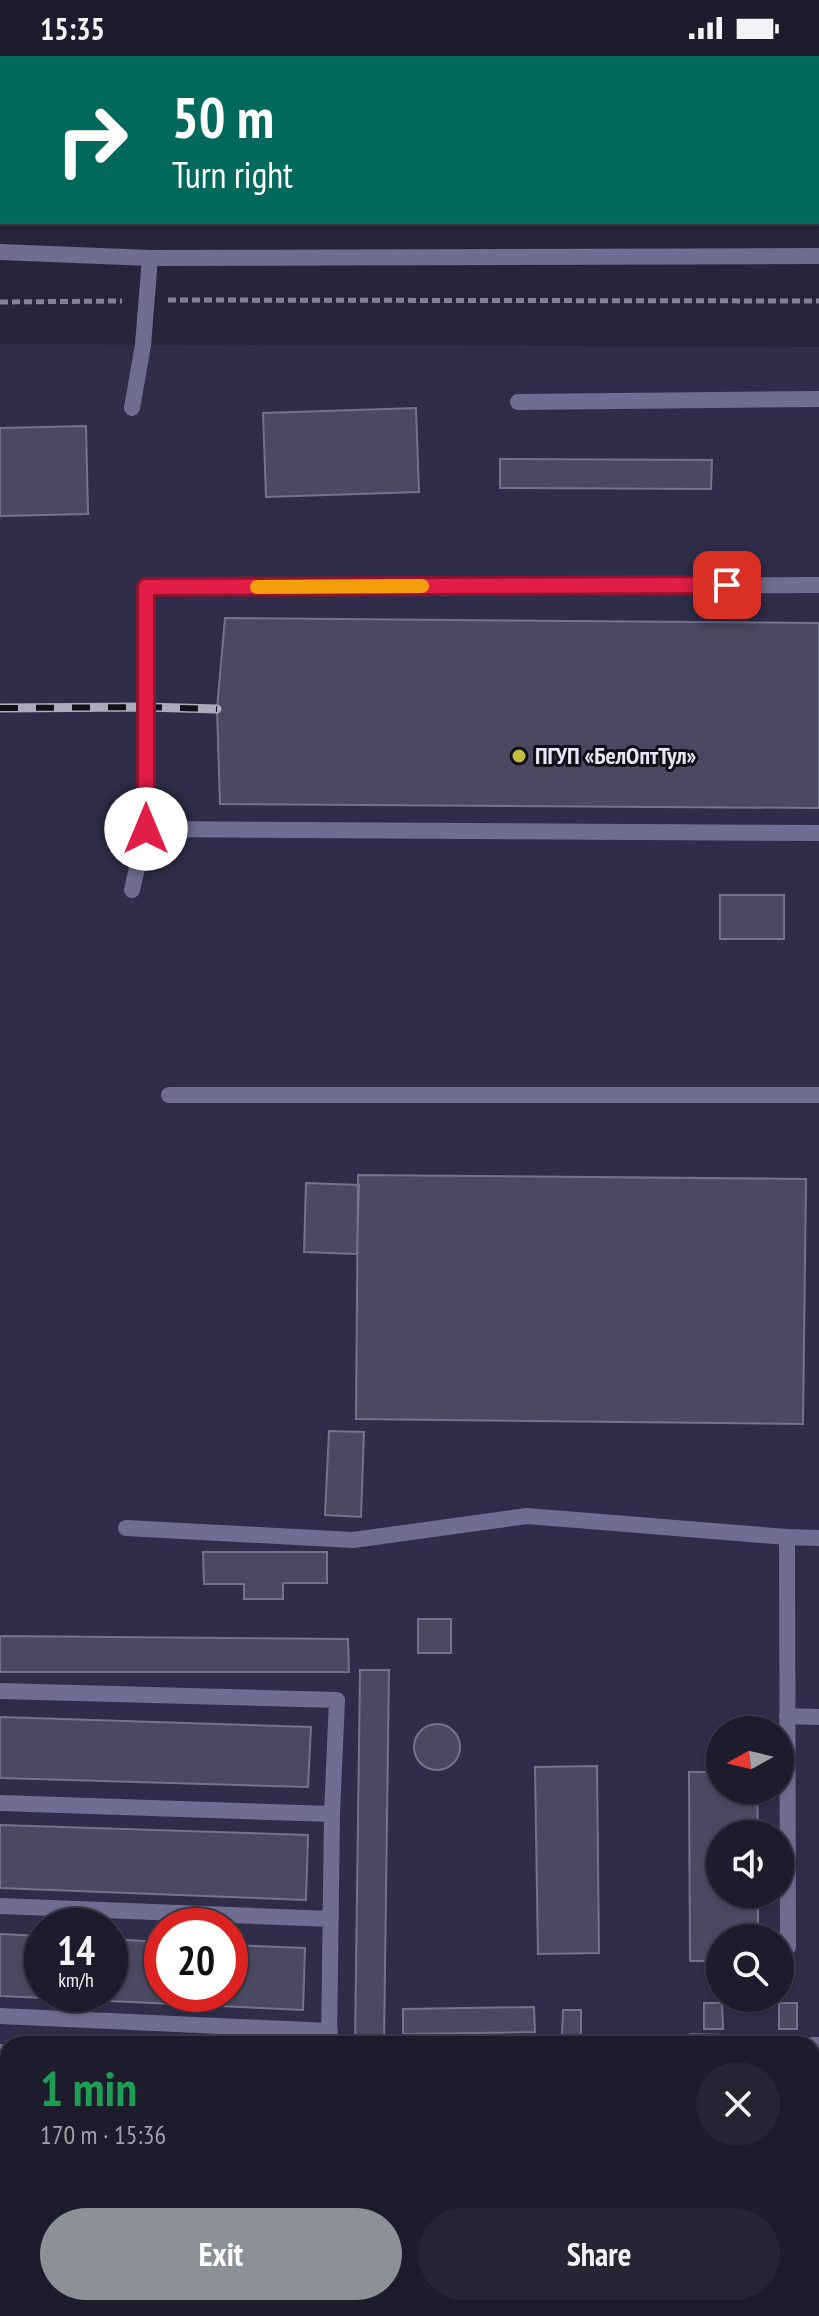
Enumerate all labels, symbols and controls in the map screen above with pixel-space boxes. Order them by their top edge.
text: 15:35 [40,9,105,48]
text: 50 m [172,81,274,153]
icon: right [40,88,144,192]
text: Turn right [172,151,293,198]
pin [693,551,761,619]
icon: arrive [705,563,749,607]
place label: ПГУП «БелОптТул» [535,740,697,771]
marker: ПГУП «БелОптТул» [510,747,528,765]
position arrow [104,787,188,871]
north arrow [706,1716,794,1804]
map controls [706,1716,794,2012]
button: sound [706,1820,794,1908]
speed limit sign: 20 [144,1908,248,2012]
text: 14 [57,1924,95,1976]
button: search [706,1924,794,2012]
text: km/h [58,1967,94,1993]
text: 1 min [40,2057,137,2119]
button: close [696,2062,780,2146]
text: 170 m · 15:36 [40,2118,166,2151]
button: Exit [40,2208,402,2300]
button: Share [418,2208,780,2300]

